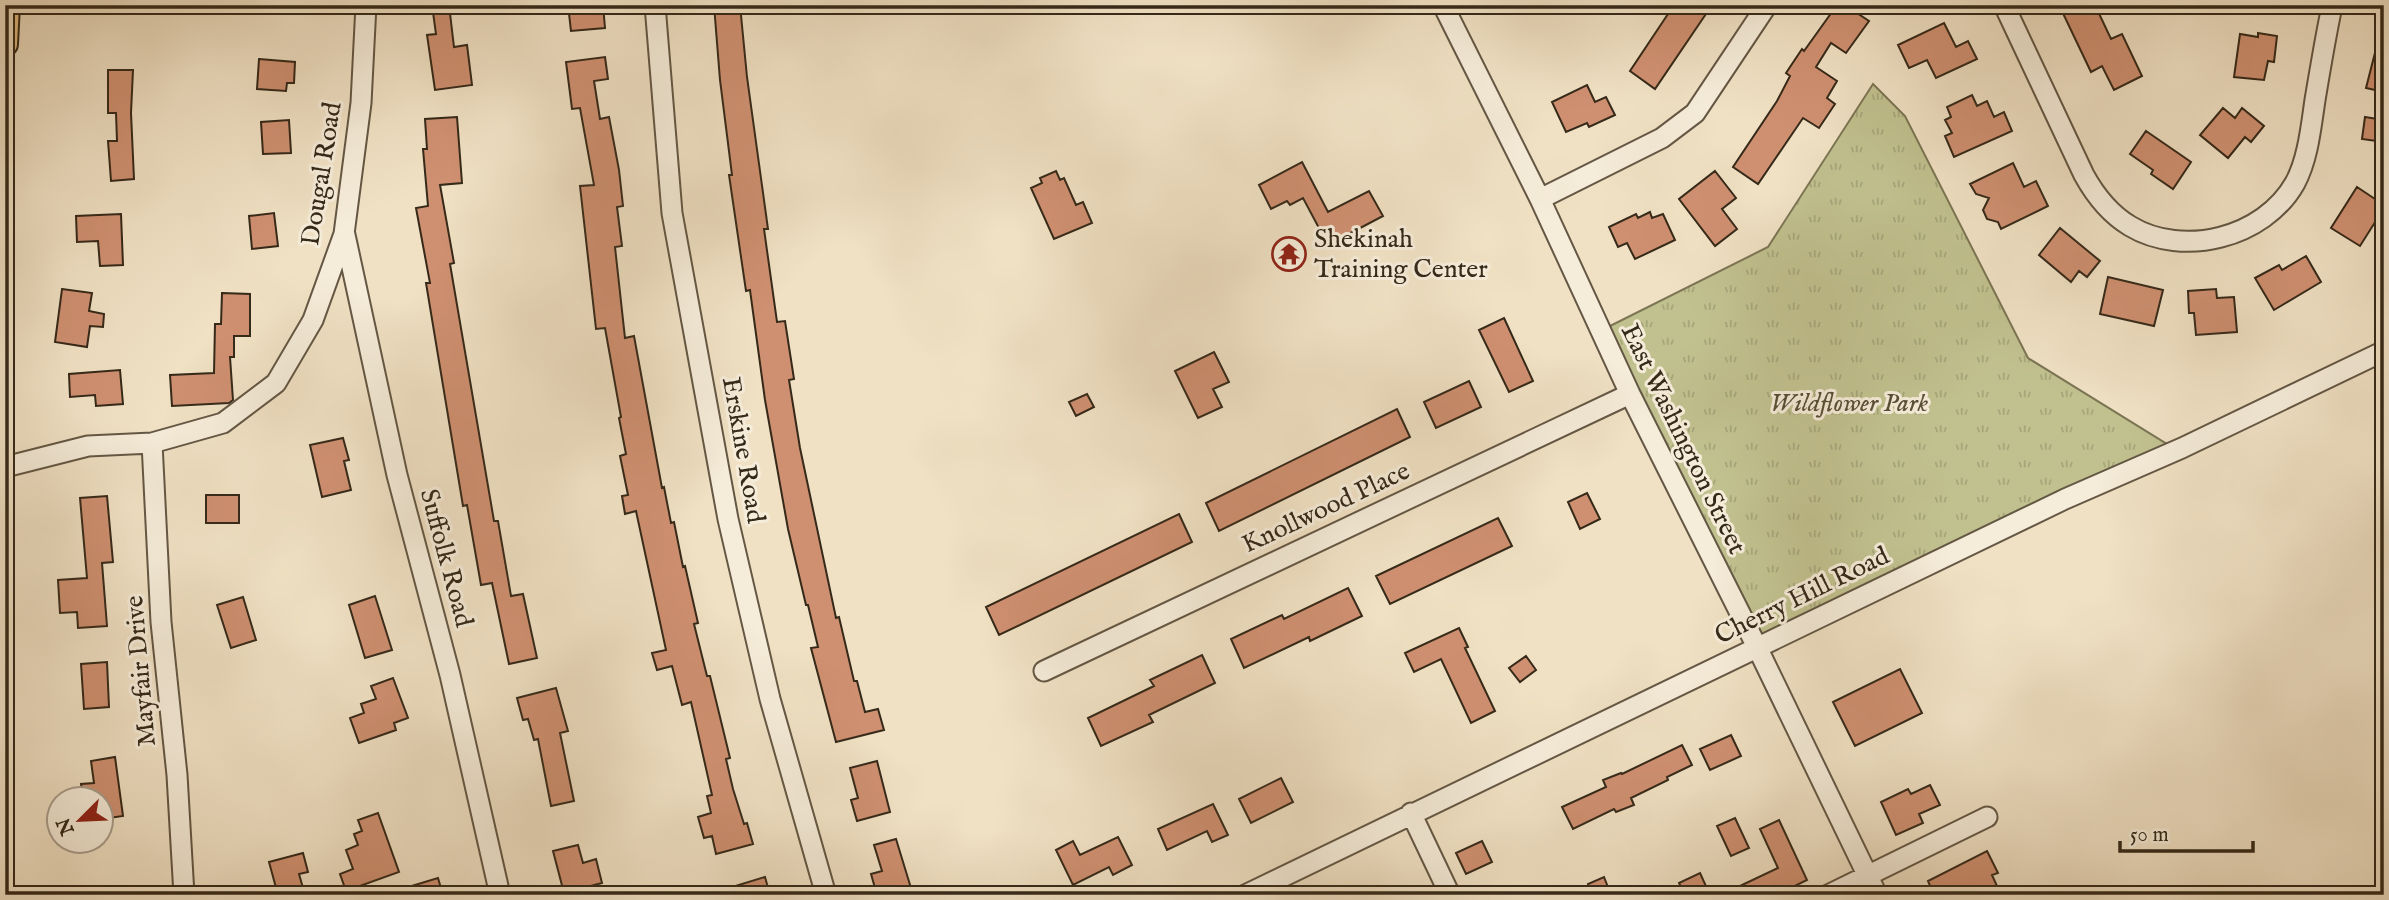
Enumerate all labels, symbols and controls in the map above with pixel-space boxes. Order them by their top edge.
street label: Dougal Road [294,100,350,248]
place label: Shekinah Training Center [1314,223,1488,286]
temple icon: Shekinah Training Center [1270,235,1308,273]
street label: East Washington Street [1613,318,1753,560]
street label: Erskine Road [714,374,772,526]
park label: Wildflower Park [1770,387,1929,420]
street label: Knollwood Place [1237,455,1415,561]
street label: Suffolk Road [412,485,480,631]
street label: Cherry Hill Road [1709,540,1895,652]
street label: Mayfair Drive [118,594,164,748]
north arrow [46,785,116,855]
scale bar [2120,809,2252,853]
text: N [52,813,81,839]
text: 50 m [2130,822,2169,849]

